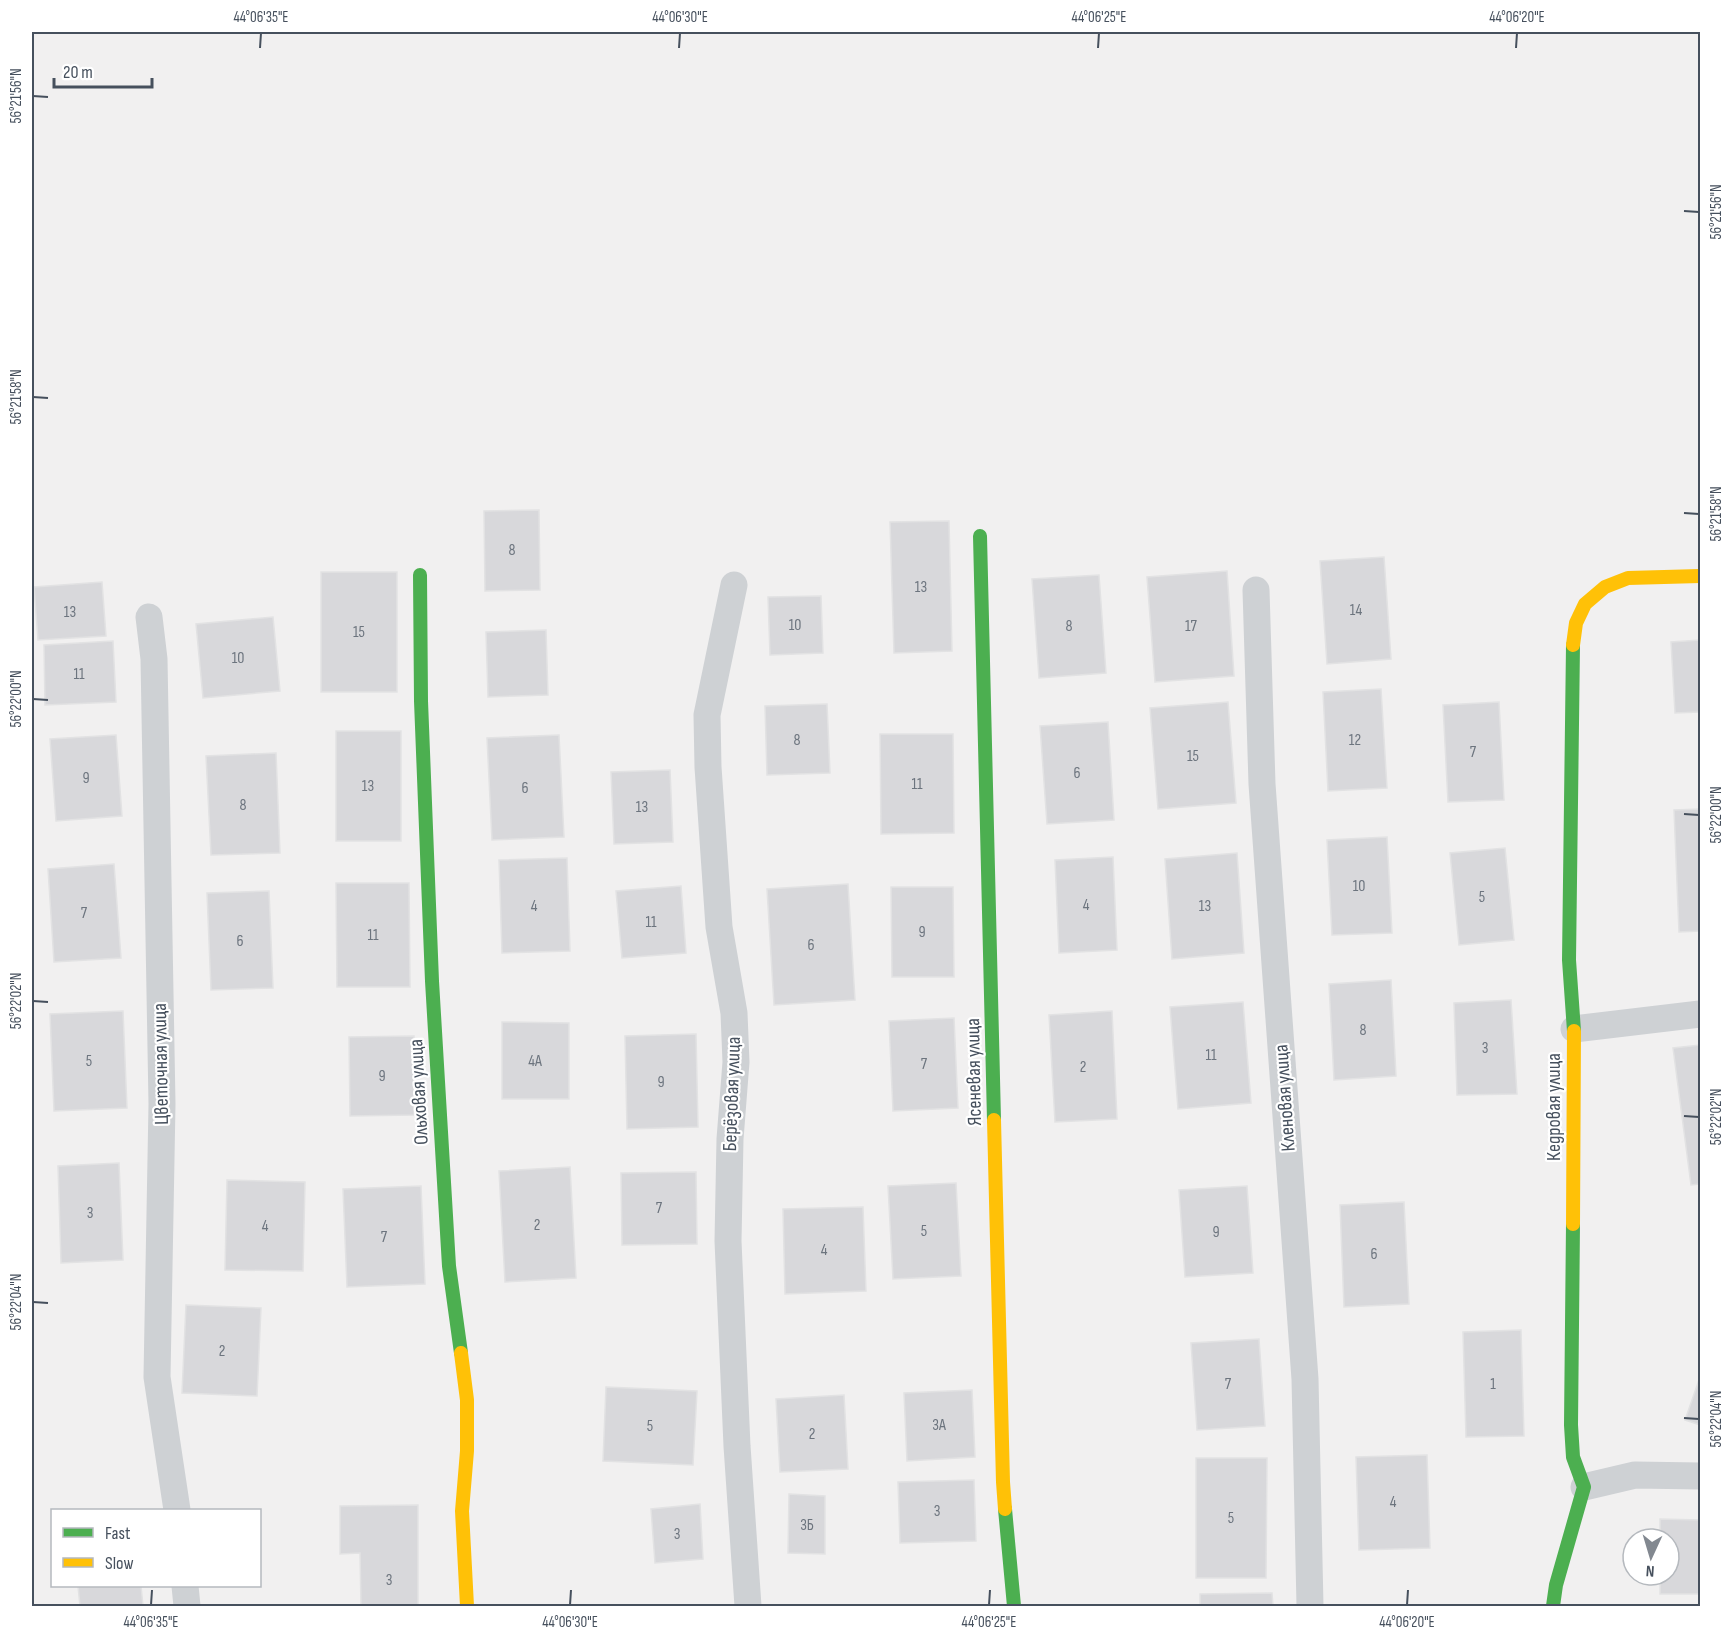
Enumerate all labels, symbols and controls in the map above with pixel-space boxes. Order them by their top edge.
text: 44°06'35"E [234,8,289,27]
text: 44°06'30"E [652,8,708,27]
text: 44°06'25"E [1072,8,1126,27]
text: 44°06'20"E [1489,8,1545,27]
scale bar [54,51,152,89]
text: 20 m [63,62,93,83]
text: 56°21'56"N [7,68,26,124]
text: 56°21'56"N [1707,184,1726,240]
text: 56°21'58"N [7,369,26,425]
text: 56°21'58"N [1707,486,1726,542]
house number: 8 [508,541,516,560]
house number: 13 [915,578,927,597]
house number: 14 [1350,601,1362,620]
house number: 13 [64,603,76,622]
house number: 10 [789,616,801,635]
house number: 8 [1065,617,1073,636]
house number: 17 [1185,617,1198,636]
house number: 15 [353,623,365,642]
house number: 10 [232,649,244,668]
house number: 11 [73,665,85,684]
text: 56°22'00"N [7,670,26,728]
house number: 8 [793,731,801,750]
house number: 12 [1349,731,1361,750]
house number: 7 [1470,743,1477,762]
house number: 15 [1187,747,1199,766]
house number: 6 [1073,764,1081,783]
house number: 9 [82,769,90,788]
house number: 11 [911,775,923,794]
house number: 13 [362,777,374,796]
house number: 6 [521,779,529,798]
text: 56°22'00"N [1707,786,1726,844]
house number: 8 [239,796,247,815]
house number: 13 [636,798,648,817]
house number: 10 [1353,877,1365,896]
house number: 5 [1479,888,1485,907]
house number: 4 [1083,896,1090,915]
house number: 4 [531,897,538,916]
house number: 13 [1199,897,1211,916]
house number: 7 [81,904,88,923]
house number: 11 [645,913,657,932]
house number: 9 [918,923,926,942]
house number: 11 [367,926,379,945]
house number: 6 [236,932,244,951]
house number: 6 [807,936,815,955]
text: 56°22'02"N [7,973,26,1029]
street label: Цветочная улица [148,1003,174,1125]
street label: Ясеневая улица [961,1018,987,1126]
house number: 8 [1359,1021,1367,1040]
street label: Берёзовая улица [718,1036,746,1152]
street label: Ольховая улица [404,1038,434,1146]
house number: 3 [1482,1039,1488,1058]
street label: Кленовая улица [1269,1044,1301,1152]
house number: 11 [1205,1046,1217,1065]
house number: 5 [86,1052,92,1071]
house number: 4А [528,1052,542,1071]
street label: Кедровая улица [1542,1053,1566,1161]
house number: 7 [921,1055,928,1074]
house number: 2 [1080,1058,1086,1077]
house number: 9 [378,1067,386,1086]
house number: 9 [657,1073,665,1092]
text: 56°22'02"N [1707,1089,1726,1145]
house number: 7 [656,1199,663,1218]
house number: 3 [87,1204,93,1223]
house number: 2 [534,1216,540,1235]
house number: 4 [262,1217,269,1236]
house number: 5 [921,1222,927,1241]
house number: 9 [1212,1223,1220,1242]
house number: 7 [381,1228,388,1247]
house number: 4 [821,1241,828,1260]
house number: 6 [1370,1245,1378,1264]
text: 56°22'04"N [7,1274,26,1330]
house number: 2 [219,1342,225,1361]
house number: 7 [1225,1375,1232,1394]
house number: 1 [1490,1375,1496,1394]
text: 56°22'04"N [1707,1391,1726,1447]
house number: 3А [932,1416,946,1435]
house number: 5 [647,1417,653,1436]
house number: 2 [809,1425,815,1444]
house number: 4 [1390,1493,1397,1512]
house number: 3 [934,1502,940,1521]
legend [51,1509,261,1587]
house number: 5 [1228,1509,1234,1528]
house number: 3Б [800,1516,814,1535]
text: Fast [105,1523,131,1544]
house number: 3 [674,1525,680,1544]
north arrow [1621,1527,1681,1587]
text: Slow [105,1553,134,1574]
text: N [1645,1561,1655,1580]
house number: 3 [386,1571,392,1590]
text: 44°06'35"E [124,1613,179,1632]
text: 44°06'30"E [542,1613,598,1632]
text: 44°06'25"E [962,1613,1016,1632]
text: 44°06'20"E [1379,1613,1435,1632]

